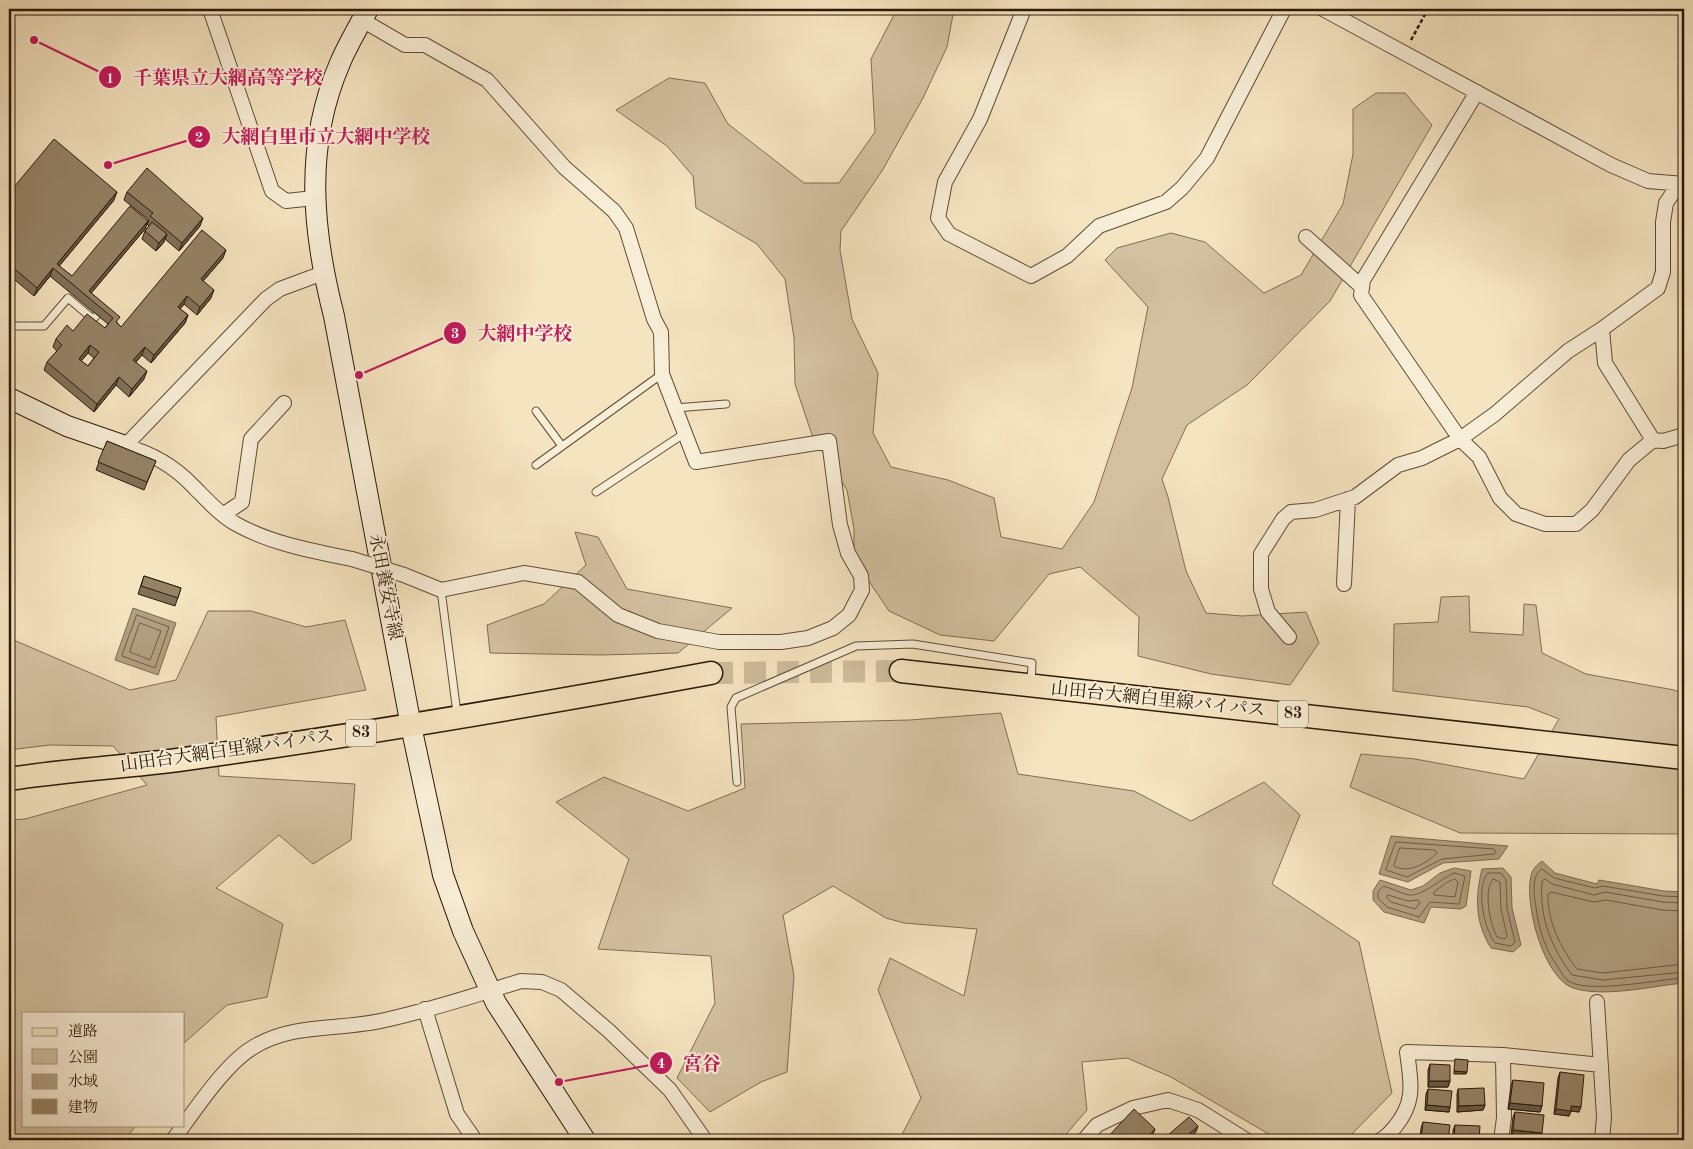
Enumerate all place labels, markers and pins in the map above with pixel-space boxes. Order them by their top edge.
callout: 千葉県立大網高等学校 [98,60,333,94]
callout: 大網白里市立大網中学校 [187,120,441,154]
callout: 大網中学校 [442,316,582,350]
callout: 宮谷 [648,1046,731,1080]

